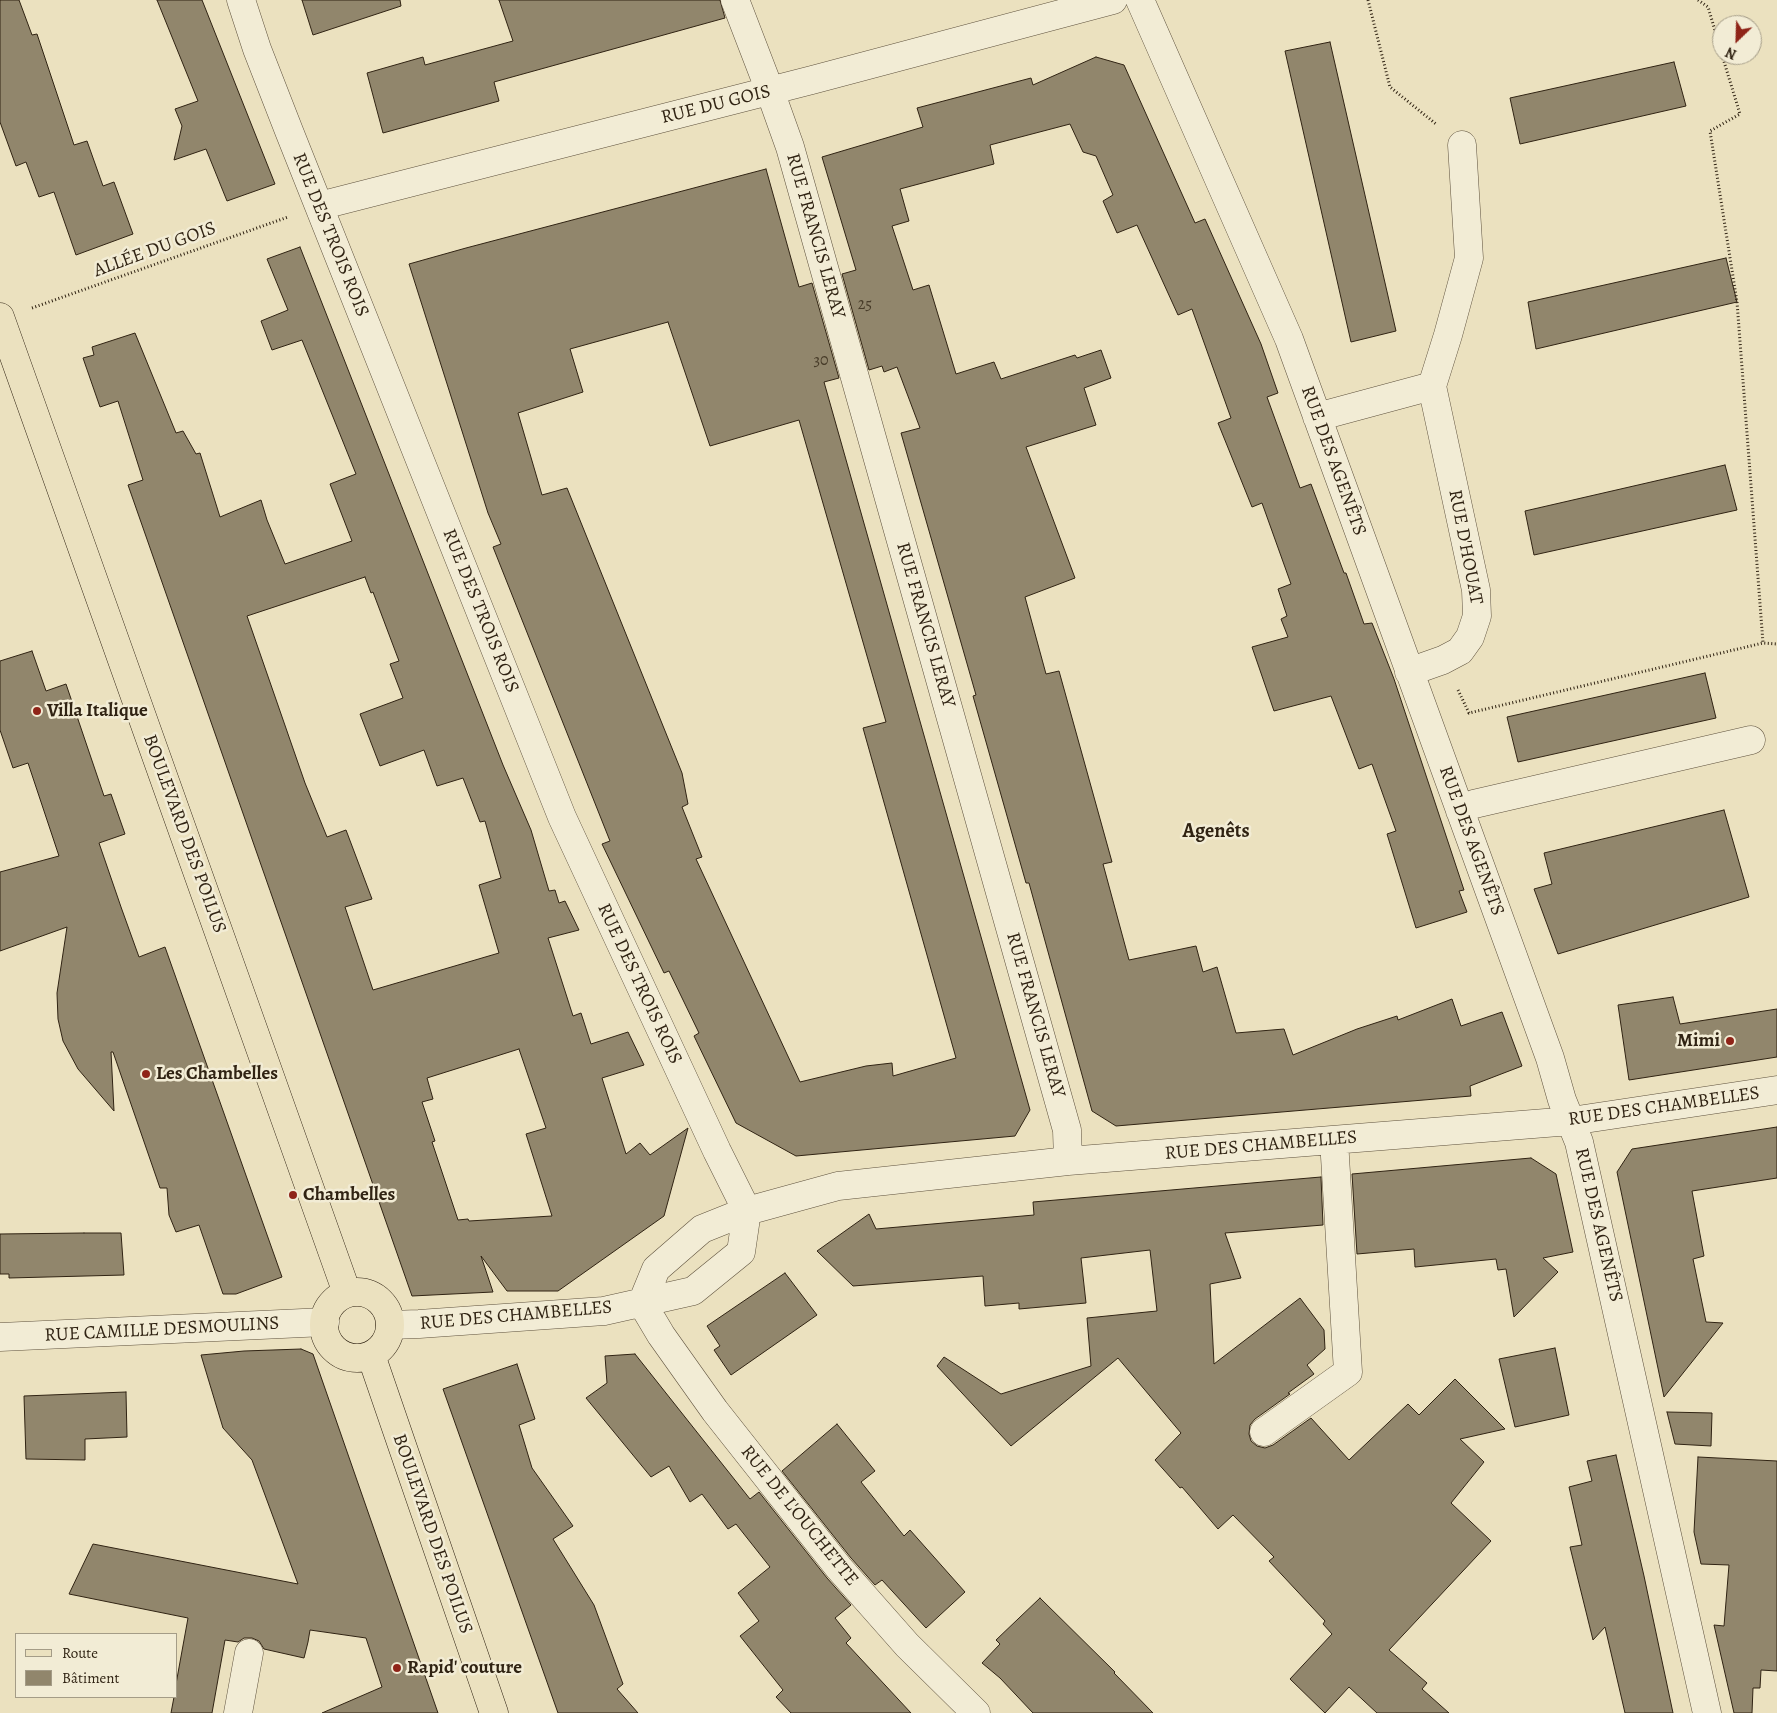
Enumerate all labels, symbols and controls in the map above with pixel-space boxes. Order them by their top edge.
north arrow [1712,15,1762,65]
text: N [1723,42,1740,64]
street label: RUE DU GOIS [659,80,773,130]
street label: RUE DES TROIS ROIS [287,150,373,320]
street label: RUE FRANCIS LERAY [781,151,849,321]
street label: ALLÉE DU GOIS [91,217,219,283]
house number: 25 [858,295,872,315]
house number: 30 [813,351,829,371]
street label: RUE DES AGENÊTS [1295,383,1371,539]
street label: RUE D'HOUAT [1443,488,1487,606]
street label: RUE DES TROIS ROIS [437,526,523,696]
street label: RUE FRANCIS LERAY [891,540,959,710]
place label: Villa Italique [47,700,148,722]
marker: Villa Italique [31,705,43,717]
street label: BOULEVARD DES POILUS [137,731,231,937]
street label: RUE DES AGENÊTS [1433,763,1509,919]
district label: Agenêts [1182,820,1250,844]
street label: RUE DES TROIS ROIS [592,900,686,1068]
street label: RUE FRANCIS LERAY [1001,930,1069,1100]
place label: Mimi [1677,1030,1720,1052]
marker: Mimi [1724,1035,1736,1047]
place label: Les Chambelles [156,1063,278,1085]
marker: Les Chambelles [140,1068,152,1080]
street label: RUE DES CHAMBELLES [1567,1082,1761,1132]
street label: RUE DES CHAMBELLES [1164,1126,1358,1166]
street label: RUE DES AGENÊTS [1569,1146,1627,1304]
place label: Chambelles [303,1184,395,1206]
marker: Chambelles [287,1189,299,1201]
street label: RUE DES CHAMBELLES [419,1296,613,1336]
street label: RUE CAMILLE DESMOULINS [44,1312,280,1348]
street label: BOULEVARD DES POILUS [387,1431,477,1637]
street label: RUE DE L'OUCHETTE [735,1441,863,1591]
legend [15,1633,178,1698]
text: Route [62,1643,98,1663]
place label: Rapid' couture [407,1657,522,1679]
marker: Rapid' couture [391,1662,403,1674]
text: Bâtiment [62,1668,120,1688]

